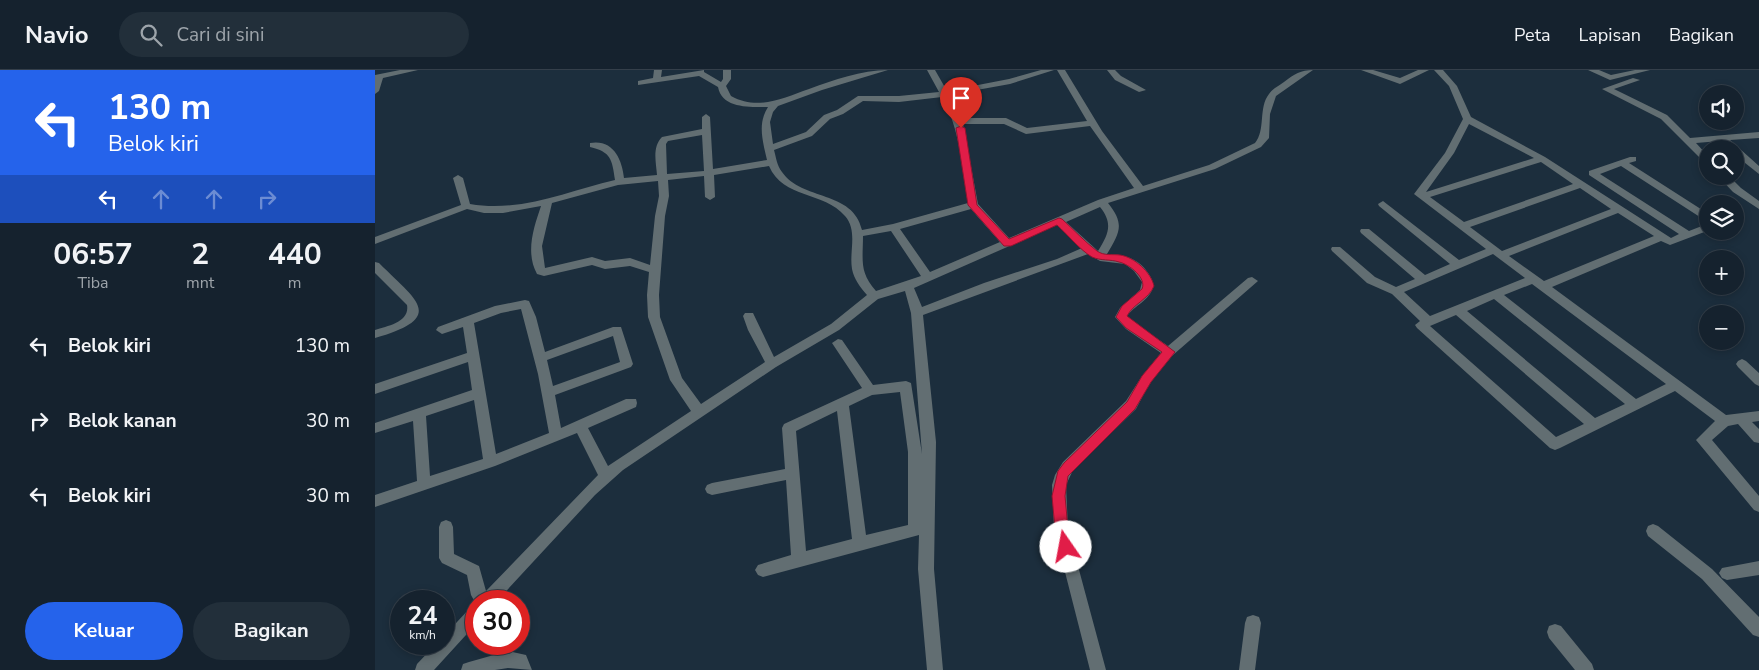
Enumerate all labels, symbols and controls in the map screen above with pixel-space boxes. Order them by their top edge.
search box [119,12,469,57]
text: Navio [25,19,89,51]
icon: search [137,21,165,49]
text: Cari di sini [177,22,264,48]
text: Peta [1514,23,1550,47]
text: Lapisan [1578,23,1641,47]
text: Bagikan [1669,23,1734,47]
pin [940,77,982,128]
text: 130 m [108,84,211,131]
icon: arrive [947,84,975,112]
map controls [1699,85,1744,350]
button: sound [1699,85,1744,130]
icon: left [25,90,90,155]
text: Belok kiri [108,129,199,159]
button: search [1699,140,1744,185]
icon: left [94,185,122,213]
icon: ahead [147,185,175,213]
icon: ahead [200,185,228,213]
icon: right [253,185,281,213]
button: layers [1699,195,1744,240]
text: 06:57 [53,234,133,275]
text: 2 [191,234,209,275]
text: 440 [268,234,322,275]
button: + [1699,250,1744,295]
text: Tiba [77,272,109,294]
text: mnt [186,272,214,294]
text: m [288,272,302,294]
button: − [1699,305,1744,350]
icon: left [25,332,53,360]
text: Belok kiri [68,333,151,359]
text: 130 m [295,333,350,359]
icon: right [25,407,53,435]
text: Belok kanan [68,408,177,434]
text: 30 m [306,408,350,434]
icon: left [25,482,53,510]
text: Belok kiri [68,483,151,509]
text: 30 m [306,483,350,509]
position arrow [1039,520,1091,572]
speed limit sign: 30 [465,590,530,655]
text: 24 [407,599,438,633]
button: Keluar [25,602,183,660]
button: Bagikan [193,602,350,660]
text: km/h [409,627,436,643]

